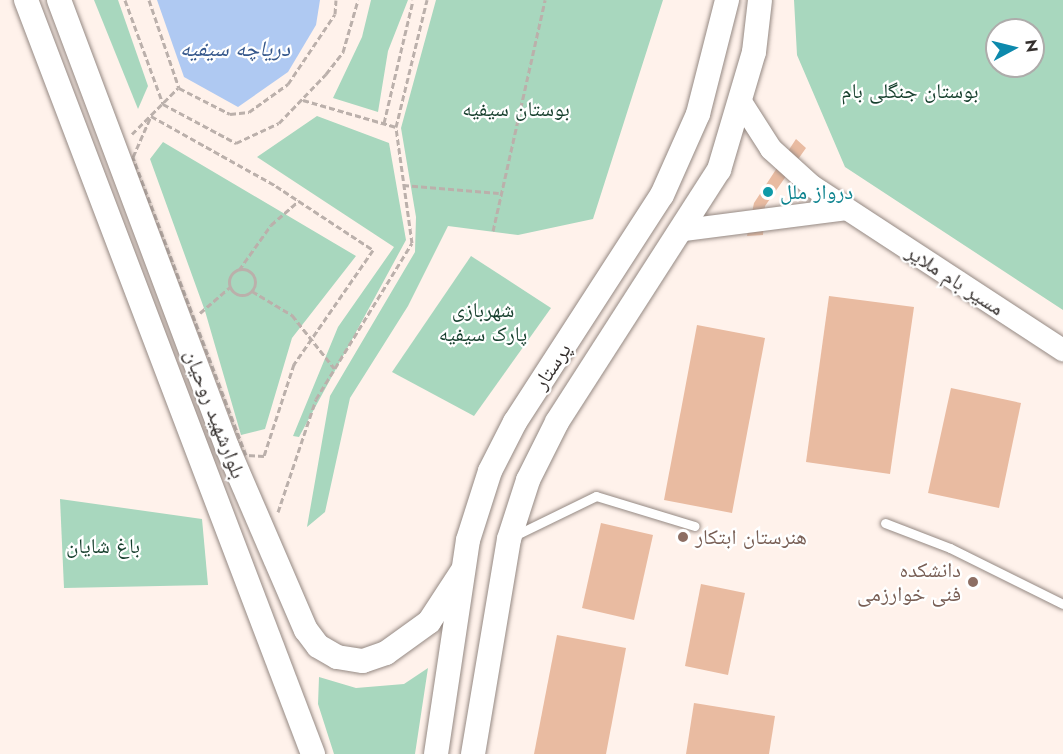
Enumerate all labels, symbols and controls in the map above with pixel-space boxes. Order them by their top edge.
north arrow [985,18,1045,78]
water label: دریاچه سیفیه [180,36,290,62]
text: N [1019,38,1044,54]
park label: بوستان جنگلی بام [841,78,979,104]
park label: بوستان سیفیه [462,96,570,122]
place label: درواز ملل [780,179,853,205]
marker: درواز ملل [761,185,775,199]
street label: مسیر بام ملایر [901,239,1009,321]
park label: شهربازی پارک سیفیه [439,297,527,347]
street label: پرستار [527,338,577,394]
street label: بلوارشهید روحیان [179,346,251,482]
place label: هنرستان ابتکار [695,524,807,550]
marker: هنرستان ابتکار [676,530,690,544]
park label: باغ شایان [66,533,140,559]
place label: دانشکده فنی خوارزمی [857,557,961,607]
marker: دانشکده فنی خوارزمی [966,575,980,589]

